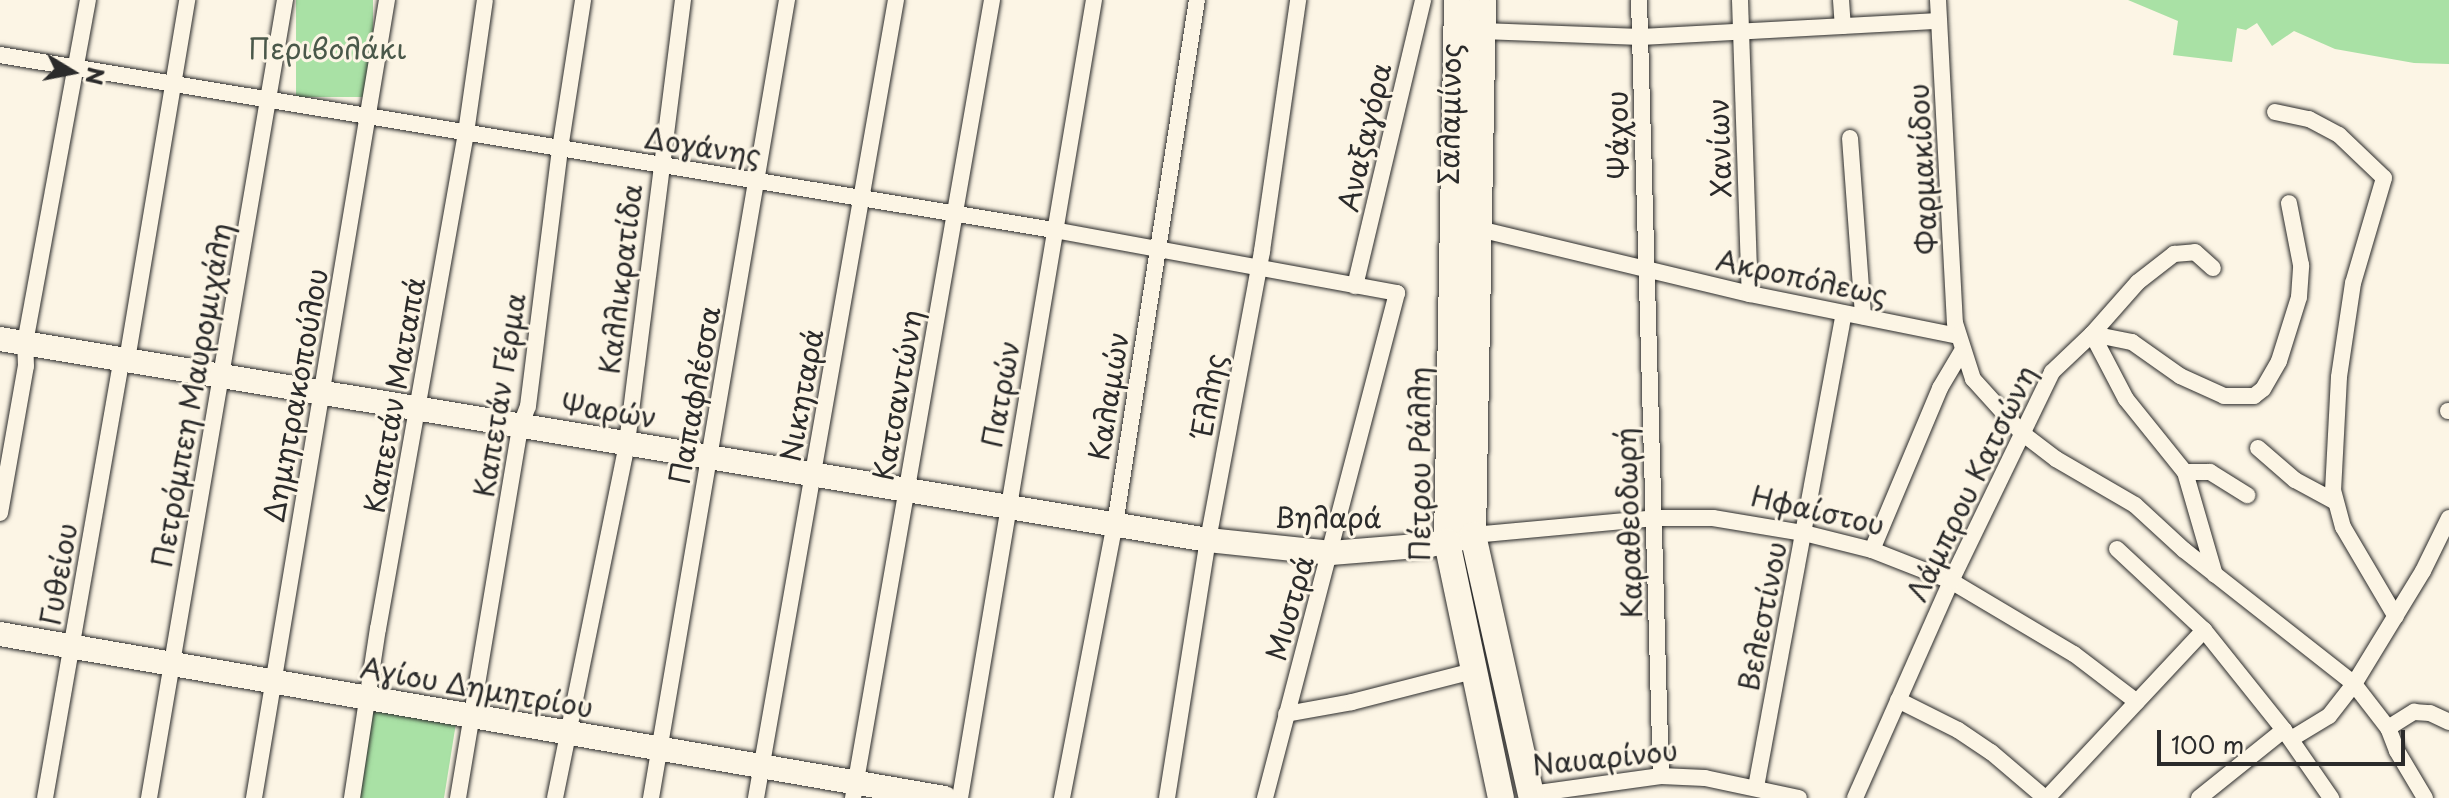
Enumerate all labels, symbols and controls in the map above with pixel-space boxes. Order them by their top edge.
park label: Περιβολάκι [247,31,407,65]
north arrow [32,32,112,112]
street label: Σαλαμίνος [1431,43,1467,185]
street label: Αναξαγόρα [1331,60,1397,214]
text: N [78,65,114,88]
street label: Φαρμακίδου [1901,83,1943,255]
street label: Ψάχου [1599,90,1635,180]
street label: Χανίων [1700,97,1738,199]
street label: Δογάνης [642,120,764,172]
street label: Καλλικρατίδα [592,182,648,376]
street label: Πετρόμπεη Μαυρομιχάλη [144,220,238,570]
street label: Ακροπόλεως [1713,242,1891,312]
street label: Δημητρακοπούλου [256,266,334,524]
street label: Καπετάν Ματαπά [357,274,431,516]
street label: Καπετάν Γέρμα [466,290,532,500]
street label: Παπαφλέσσα [662,303,726,487]
street label: Κατσαντώνη [865,307,929,483]
street label: Νικηταρά [773,326,829,464]
street label: Καλαμών [1081,329,1135,463]
street label: Πατρών [974,338,1026,450]
street label: Έλλης [1184,351,1232,439]
street label: Λάμπρου Κατσώνη [1899,360,2043,606]
street label: Πέτρου Ράλλη [1402,367,1436,561]
street label: Ψαρών [559,386,659,434]
street label: Καραθεοδωρή [1608,427,1648,619]
street label: Ηφαίστου [1748,478,1888,542]
street label: Βηλαρά [1274,500,1382,534]
street label: Γυθείου [32,520,84,628]
street label: Βελεστίνου [1731,539,1793,693]
street label: Μυστρά [1258,552,1320,664]
street label: Αγίου Δημητρίου [358,650,596,724]
scale bar [2161,714,2409,764]
text: 100 m [2171,726,2244,762]
street label: Ναυαρίνου [1531,733,1679,781]

